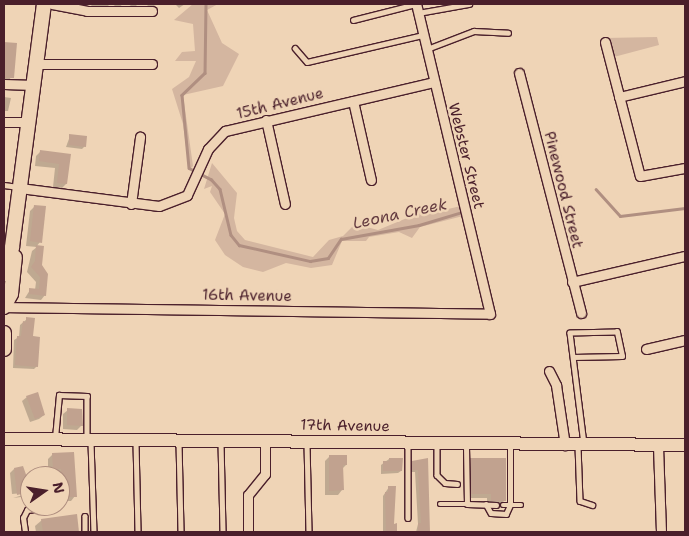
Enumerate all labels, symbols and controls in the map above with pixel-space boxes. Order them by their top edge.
street label: 15th Avenue [235,85,325,123]
street label: Webster Street [444,101,488,211]
street label: Pinewood Street [540,130,586,250]
water label: Leona Creek [351,195,449,233]
street label: 16th Avenue [202,286,292,306]
street label: 17th Avenue [300,416,390,436]
north arrow [20,466,70,516]
text: N [49,480,69,495]

